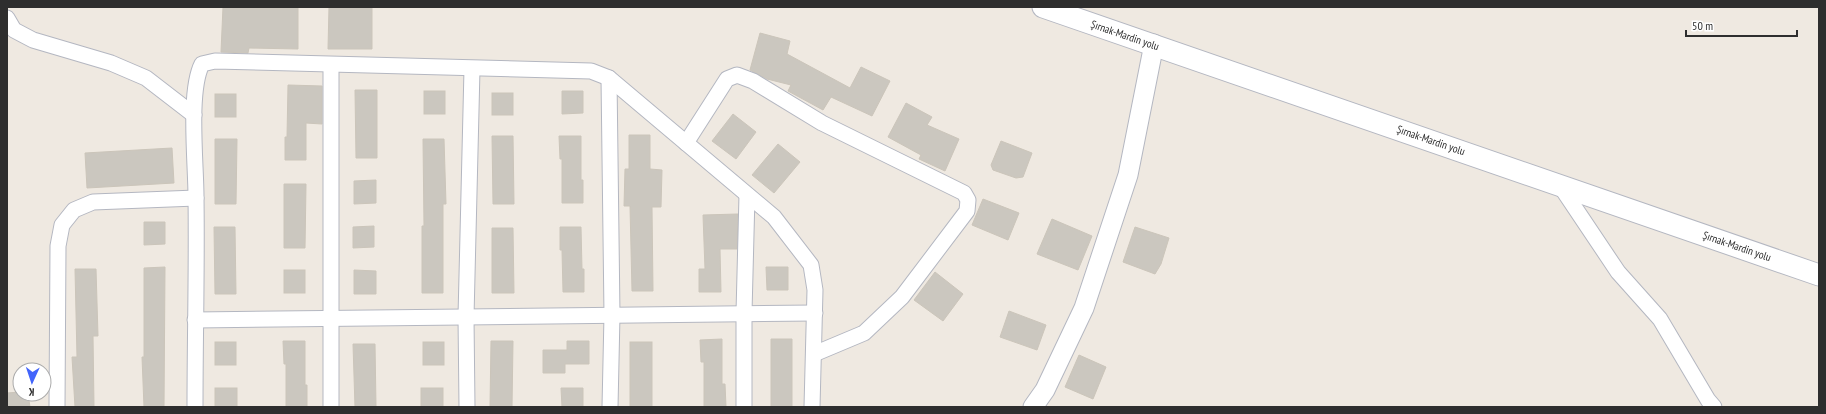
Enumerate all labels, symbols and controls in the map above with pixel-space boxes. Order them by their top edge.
scale bar [1686,12,1797,38]
street label: Şırnak-Mardin yolu [1089,17,1161,53]
text: 50 m [1692,18,1713,33]
street label: Şırnak-Mardin yolu [1395,122,1467,158]
street label: Şırnak-Mardin yolu [1701,228,1773,264]
north arrow [12,362,52,402]
text: K [28,385,35,399]

